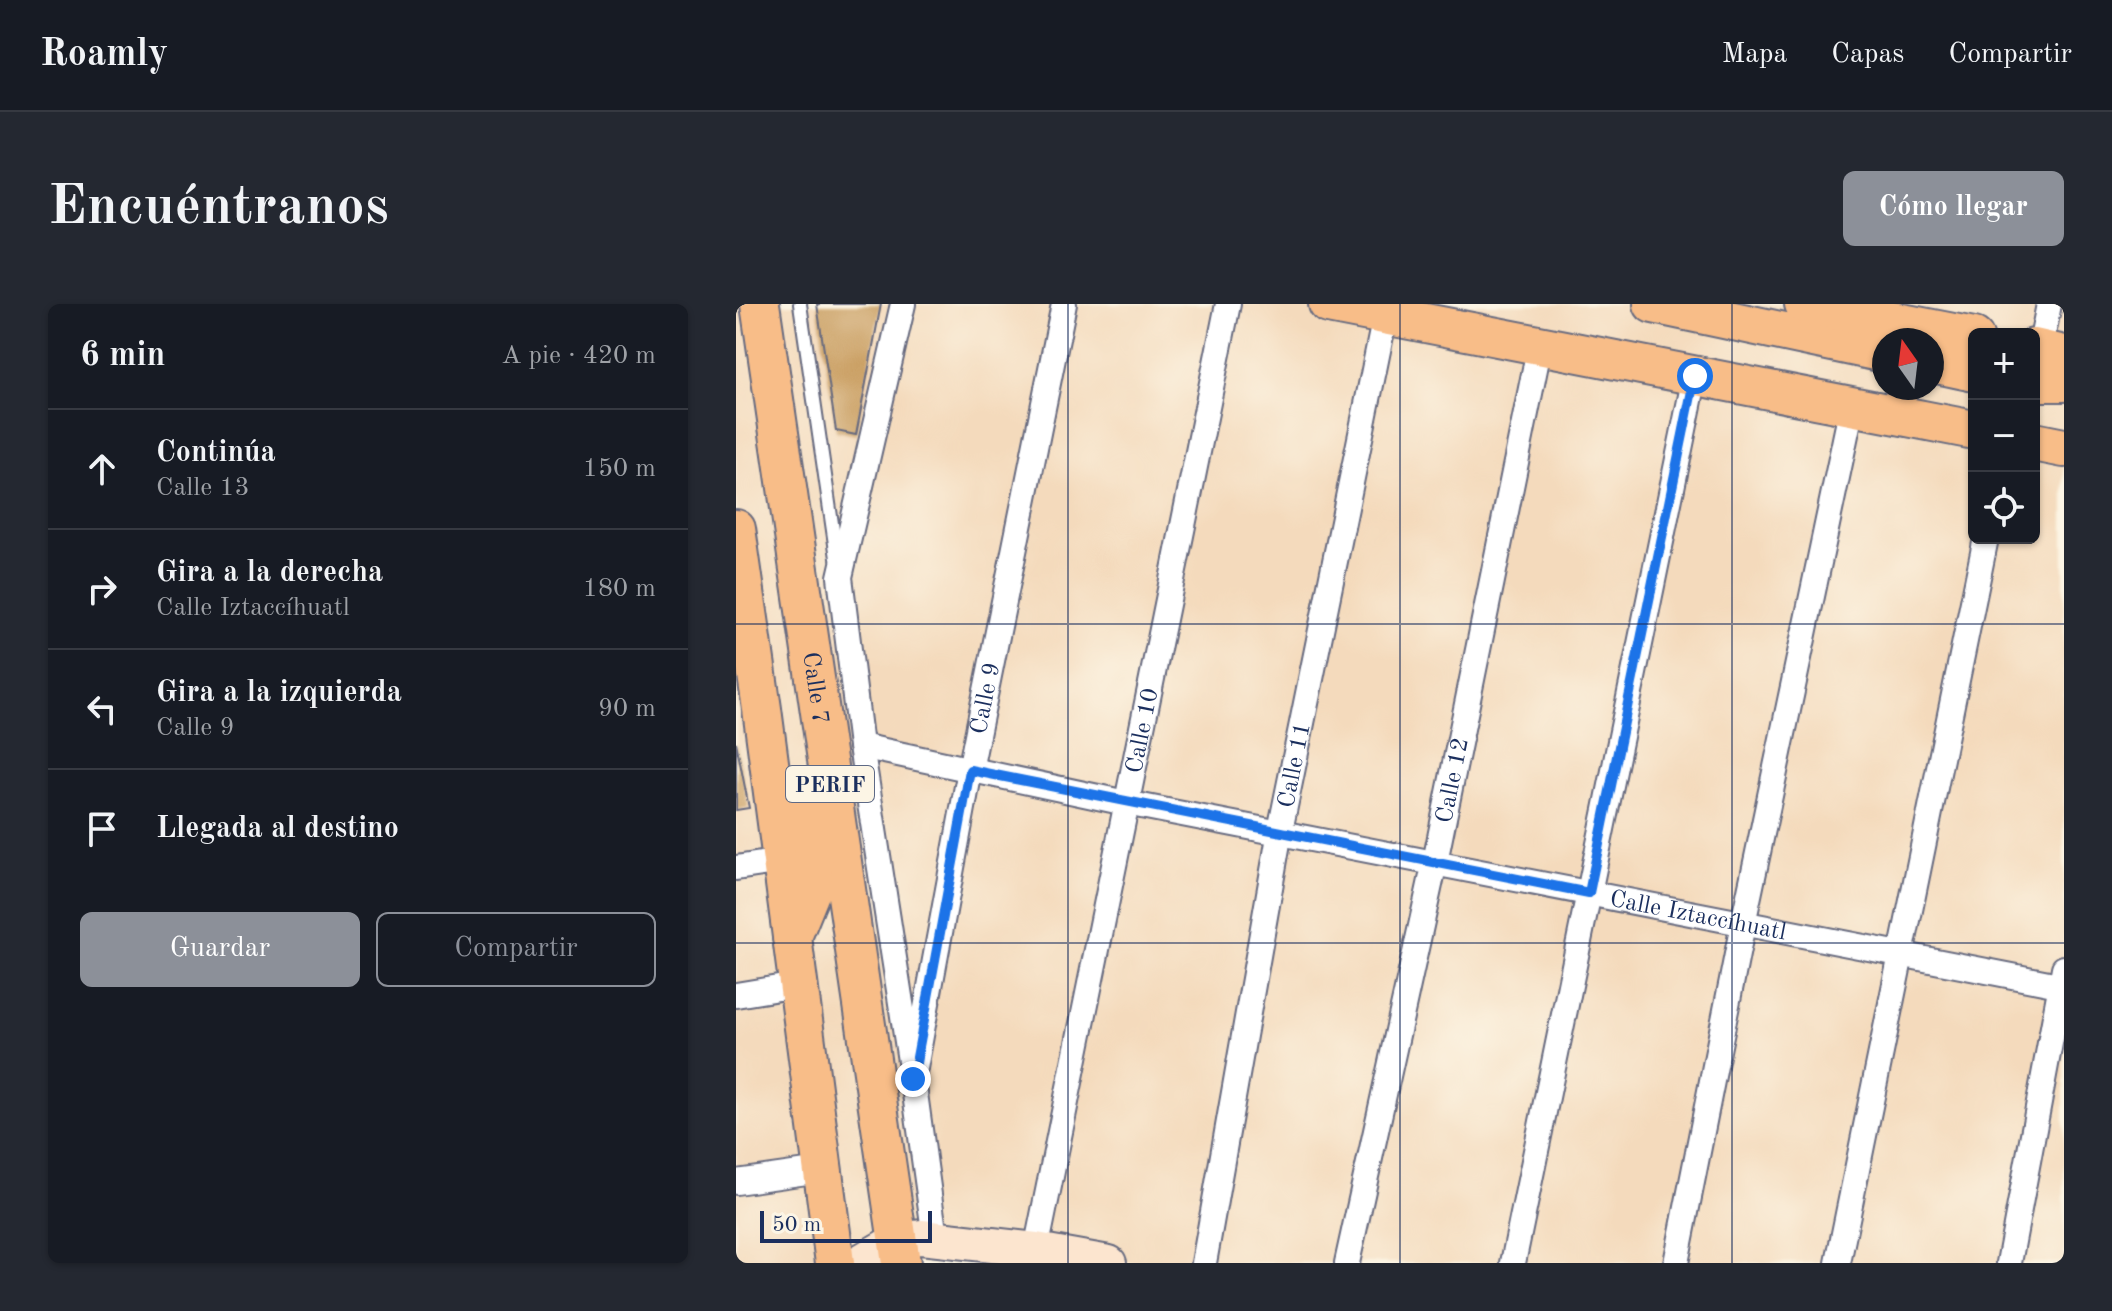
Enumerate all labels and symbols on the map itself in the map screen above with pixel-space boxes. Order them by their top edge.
north arrow [1872,328,1944,400]
route start [1677,358,1713,394]
street label: Calle 7 [797,650,832,726]
street label: Calle 9 [968,661,1005,737]
street label: Calle 10 [1123,686,1164,776]
street label: Calle 11 [1275,721,1316,810]
street label: Calle 12 [1433,736,1474,825]
road number: PERIF [786,766,874,802]
street label: Calle Iztaccíhuatl [1608,888,1788,946]
route end [895,1061,931,1097]
scale bar [760,1207,932,1243]

